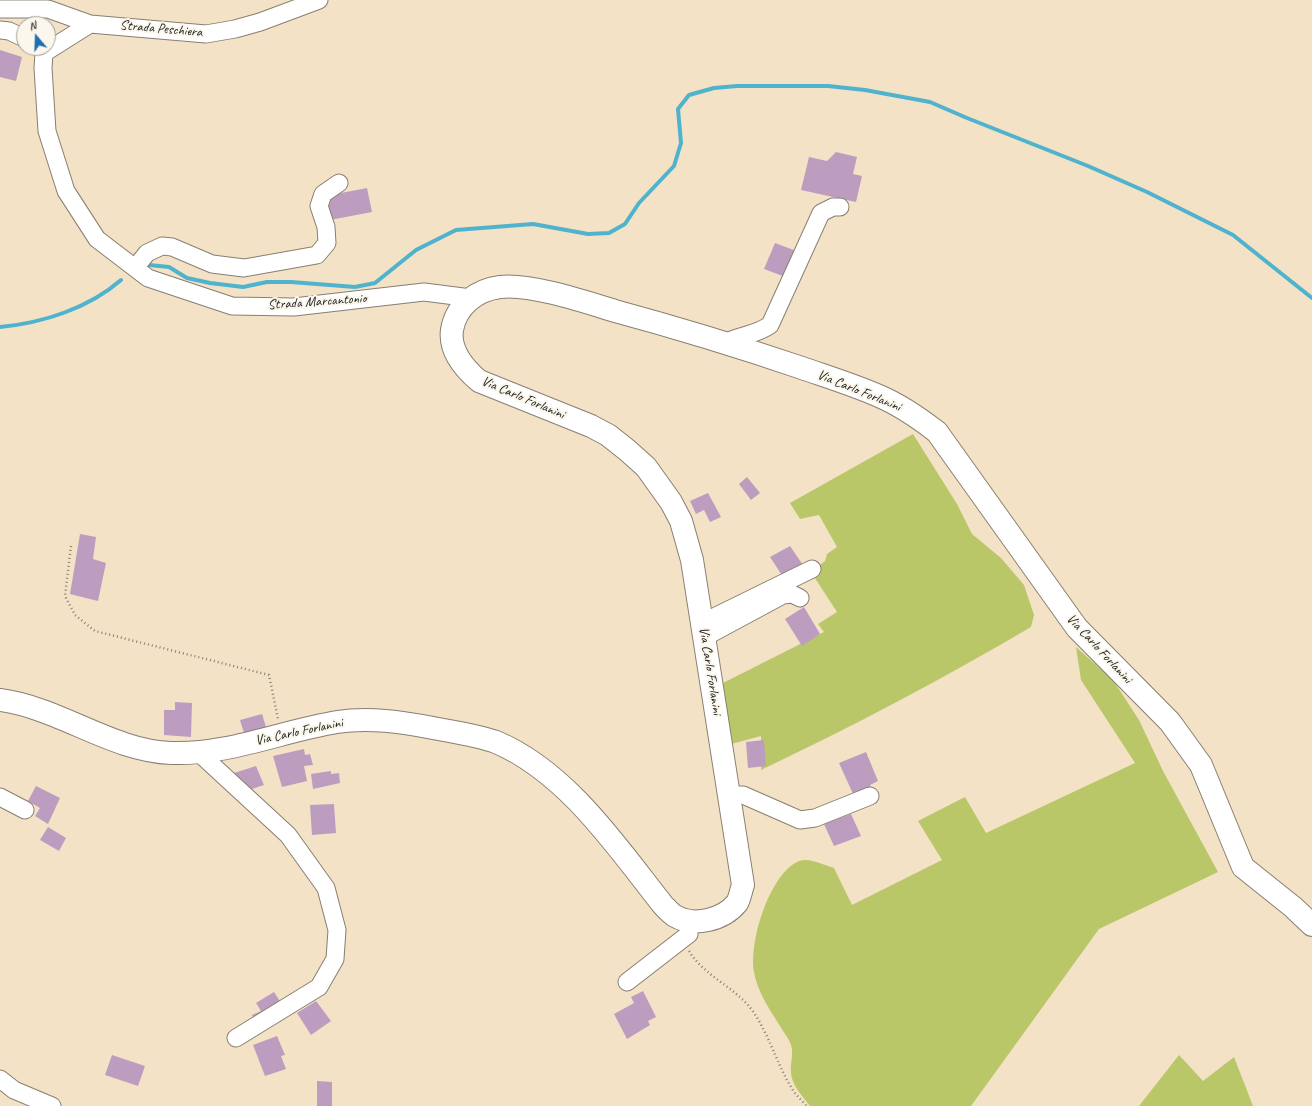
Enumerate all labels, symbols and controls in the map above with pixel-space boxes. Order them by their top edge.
north arrow [16,16,56,56]
street label: Strada Peschiera [119,17,203,41]
text: N [27,18,38,33]
street label: Strada Marcantonio [267,290,367,314]
street label: Via Carlo Forlanini [815,367,903,415]
street label: Via Carlo Forlanini [479,373,567,423]
street label: Via Carlo Forlanini [1063,611,1135,687]
street label: Via Carlo Forlanini [695,626,725,716]
street label: Via Carlo Forlanini [254,715,344,749]

